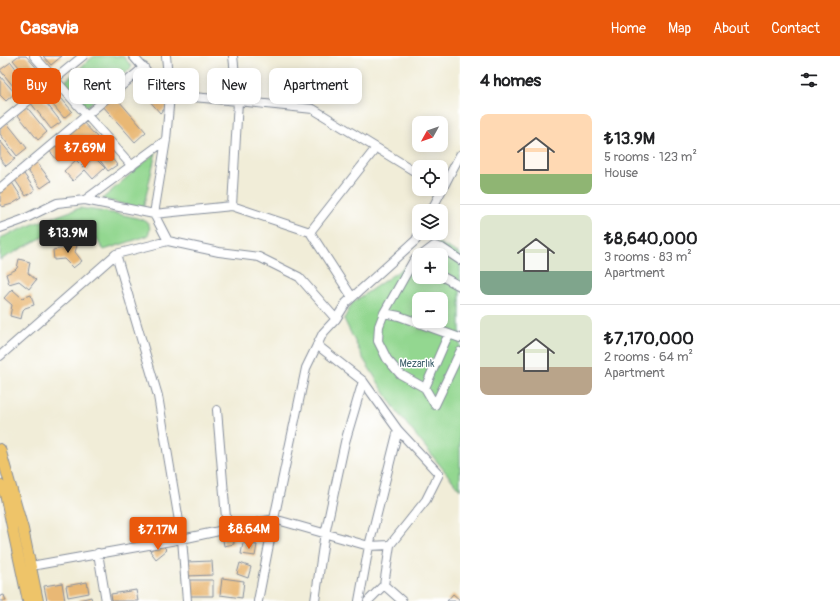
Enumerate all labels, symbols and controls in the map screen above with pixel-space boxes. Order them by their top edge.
text: Casavia [20,16,79,40]
text: Home [611,20,646,37]
text: Map [668,20,691,37]
text: About [713,20,749,37]
text: Contact [771,20,820,37]
chip: Buy [12,68,61,104]
chip: Rent [69,68,125,104]
chip: Filters [133,68,199,104]
chip: New [207,68,261,104]
chip: Apartment [269,68,362,104]
icon: filters [798,69,820,91]
text: 4 homes [480,70,541,91]
north arrow [412,116,448,152]
map controls [412,116,448,328]
text: ₺13.9M [604,128,655,149]
icon: home [512,130,560,178]
pin: ₺7.69M [52,135,118,169]
text: ₺7.69M [64,140,106,156]
text: 5 rooms · 123 m² [604,149,697,165]
button: locate [412,160,448,196]
text: House [604,165,638,181]
button: layers [412,204,448,240]
pin: ₺13.9M [35,220,101,254]
text: ₺13.9M [48,225,88,241]
text: ₺8,640,000 [604,228,698,249]
icon: home [512,231,560,279]
button: + [412,248,448,284]
text: 3 rooms · 83 m² [604,249,692,265]
text: Apartment [604,265,665,281]
button: − [412,292,448,328]
text: ₺7,170,000 [604,328,694,349]
icon: home [512,331,560,379]
text: 2 rooms · 64 m² [604,349,693,365]
park label: Mezarlık [400,358,435,370]
text: Apartment [604,365,665,381]
pin: ₺8.64M [216,516,282,550]
pin: ₺7.17M [125,517,191,551]
text: ₺8.64M [228,521,270,537]
text: ₺7.17M [139,522,177,538]

